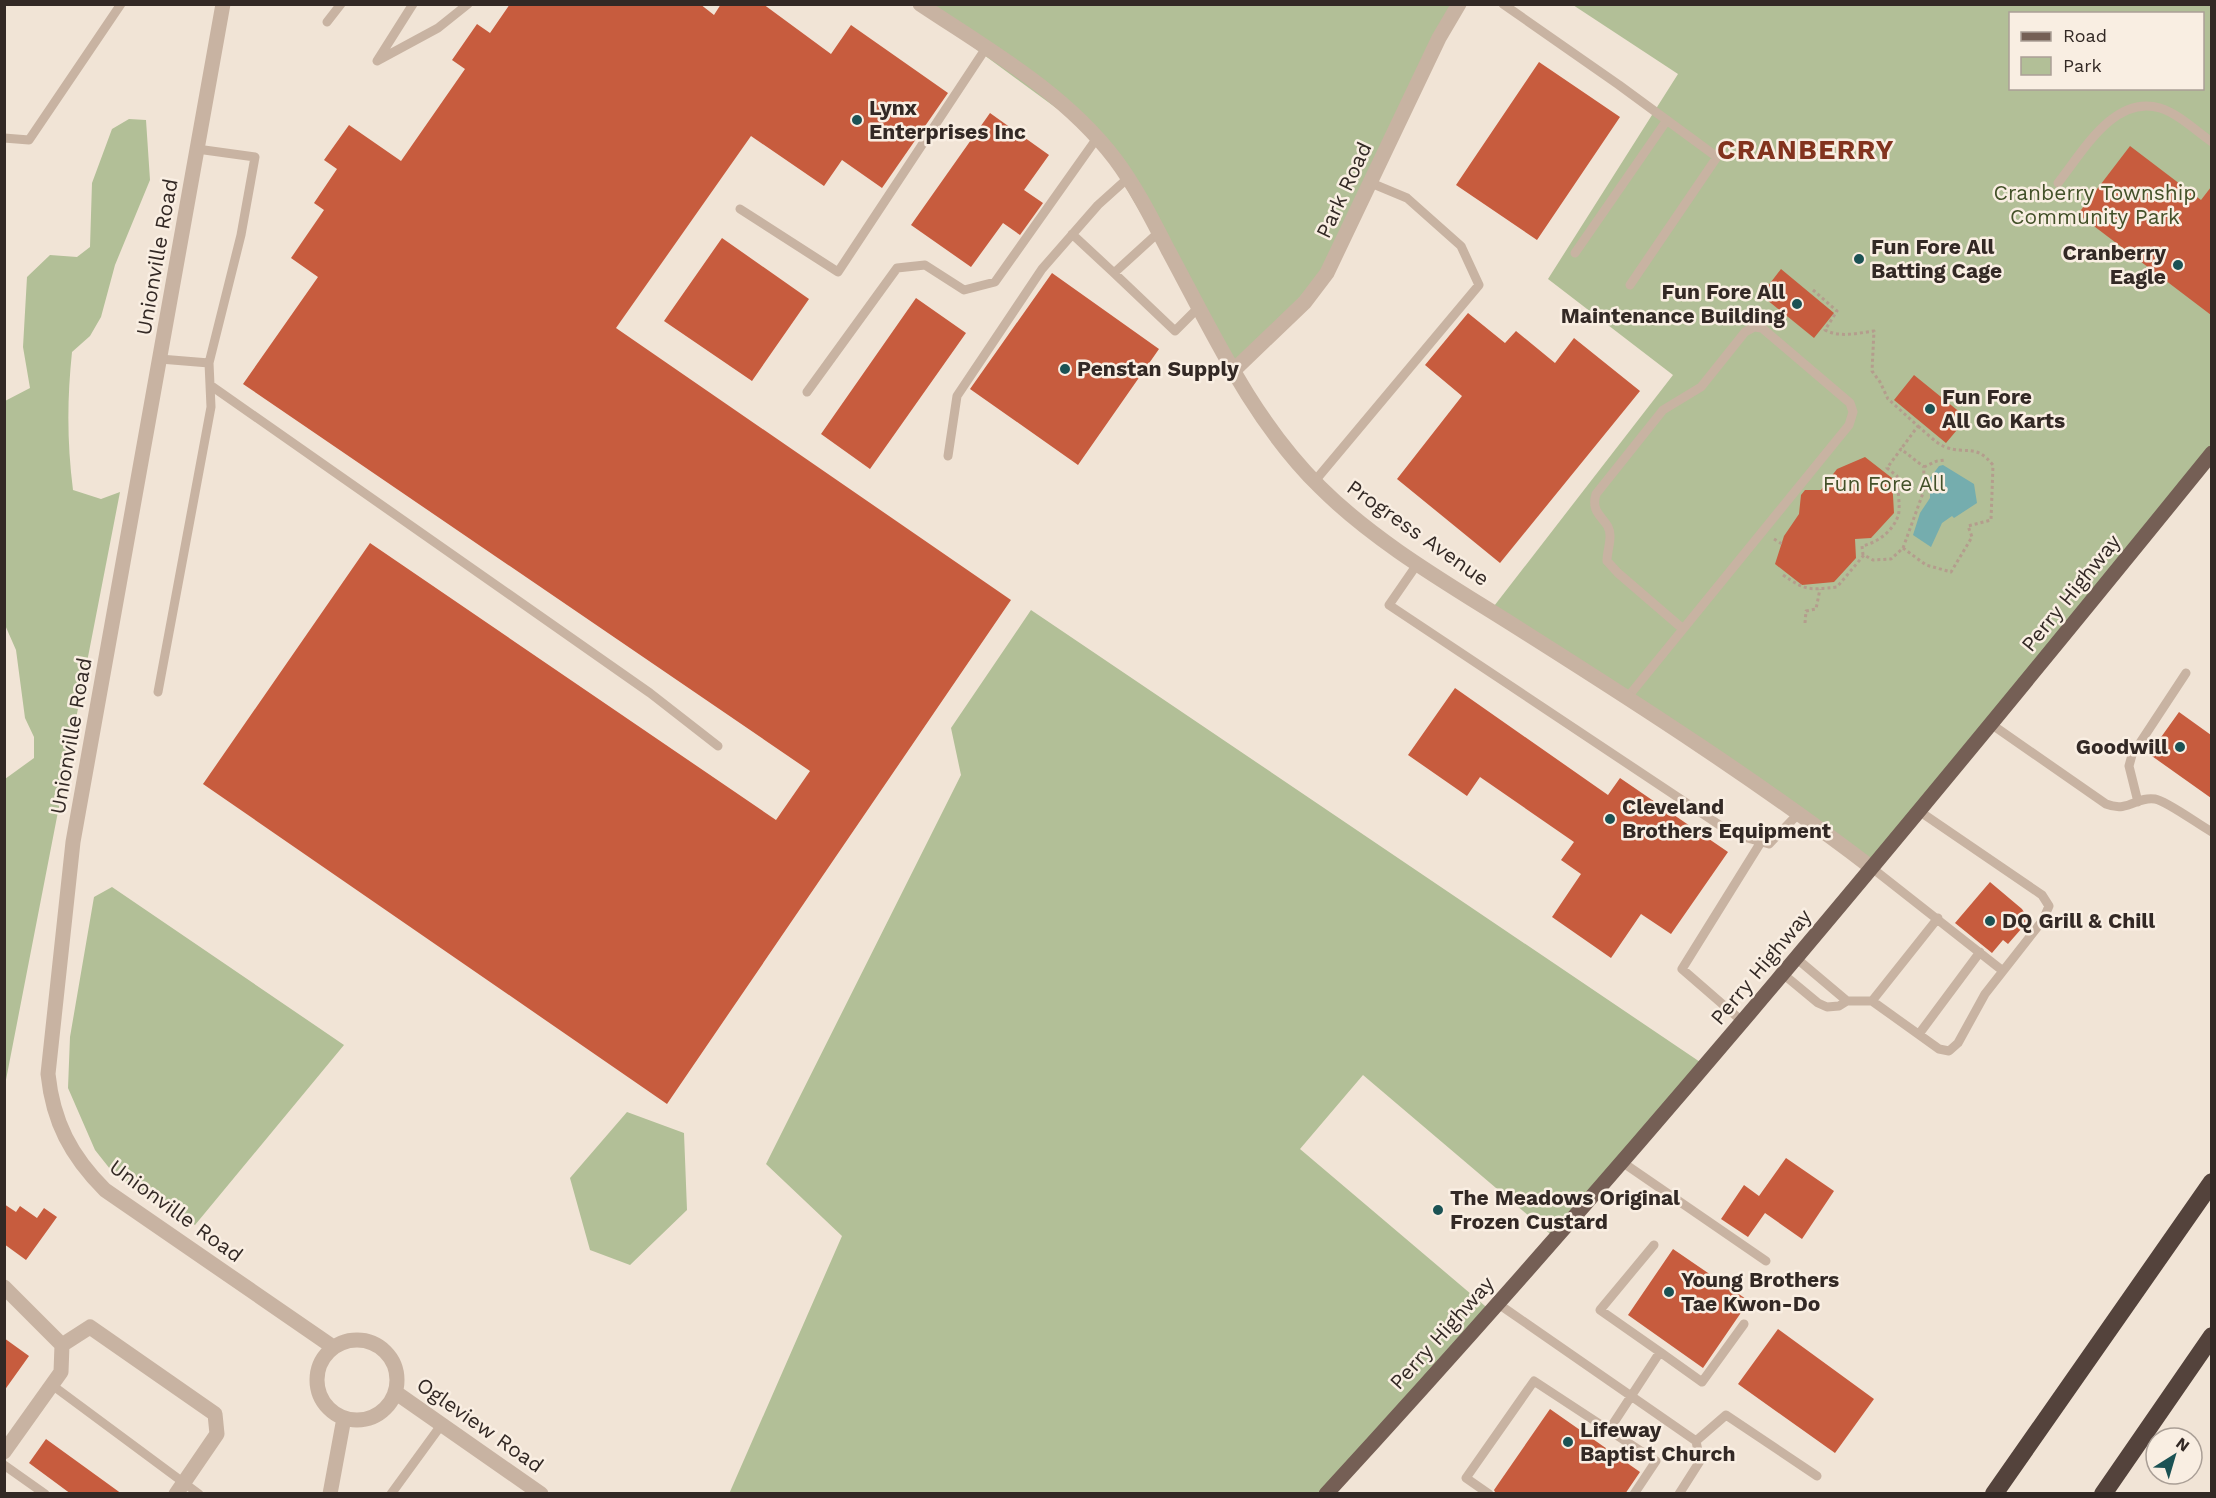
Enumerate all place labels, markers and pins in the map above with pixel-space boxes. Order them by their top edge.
place label: Lynx Enterprises Inc [869,95,1026,144]
marker: Lynx Enterprises Inc [850,113,864,127]
place label: Fun Fore All Batting Cage [1871,234,2002,283]
place label: Cranberry Eagle [2062,240,2166,289]
marker: Fun Fore All Batting Cage [1852,252,1866,266]
marker: Cranberry Eagle [2171,258,2185,272]
place label: Fun Fore All Maintenance Building [1561,279,1785,328]
marker: Fun Fore All Maintenance Building [1790,297,1804,311]
place label: Penstan Supply [1077,356,1239,381]
marker: Penstan Supply [1058,362,1072,376]
place label: Fun Fore All Go Karts [1942,384,2065,433]
marker: Fun Fore All Go Karts [1923,402,1937,416]
place label: Goodwill [2076,734,2168,759]
marker: Goodwill [2173,740,2187,754]
place label: Cleveland Brothers Equipment [1622,794,1831,843]
marker: Cleveland Brothers Equipment [1603,812,1617,826]
place label: DQ Grill & Chill [2002,908,2155,933]
marker: DQ Grill & Chill [1983,914,1997,928]
place label: The Meadows Original Frozen Custard [1450,1185,1680,1234]
marker: The Meadows Original Frozen Custard [1431,1203,1445,1217]
place label: Young Brothers Tae Kwon-Do [1681,1267,1839,1316]
marker: Young Brothers Tae Kwon-Do [1662,1285,1676,1299]
place label: Lifeway Baptist Church [1580,1417,1735,1466]
marker: Lifeway Baptist Church [1561,1435,1575,1449]

